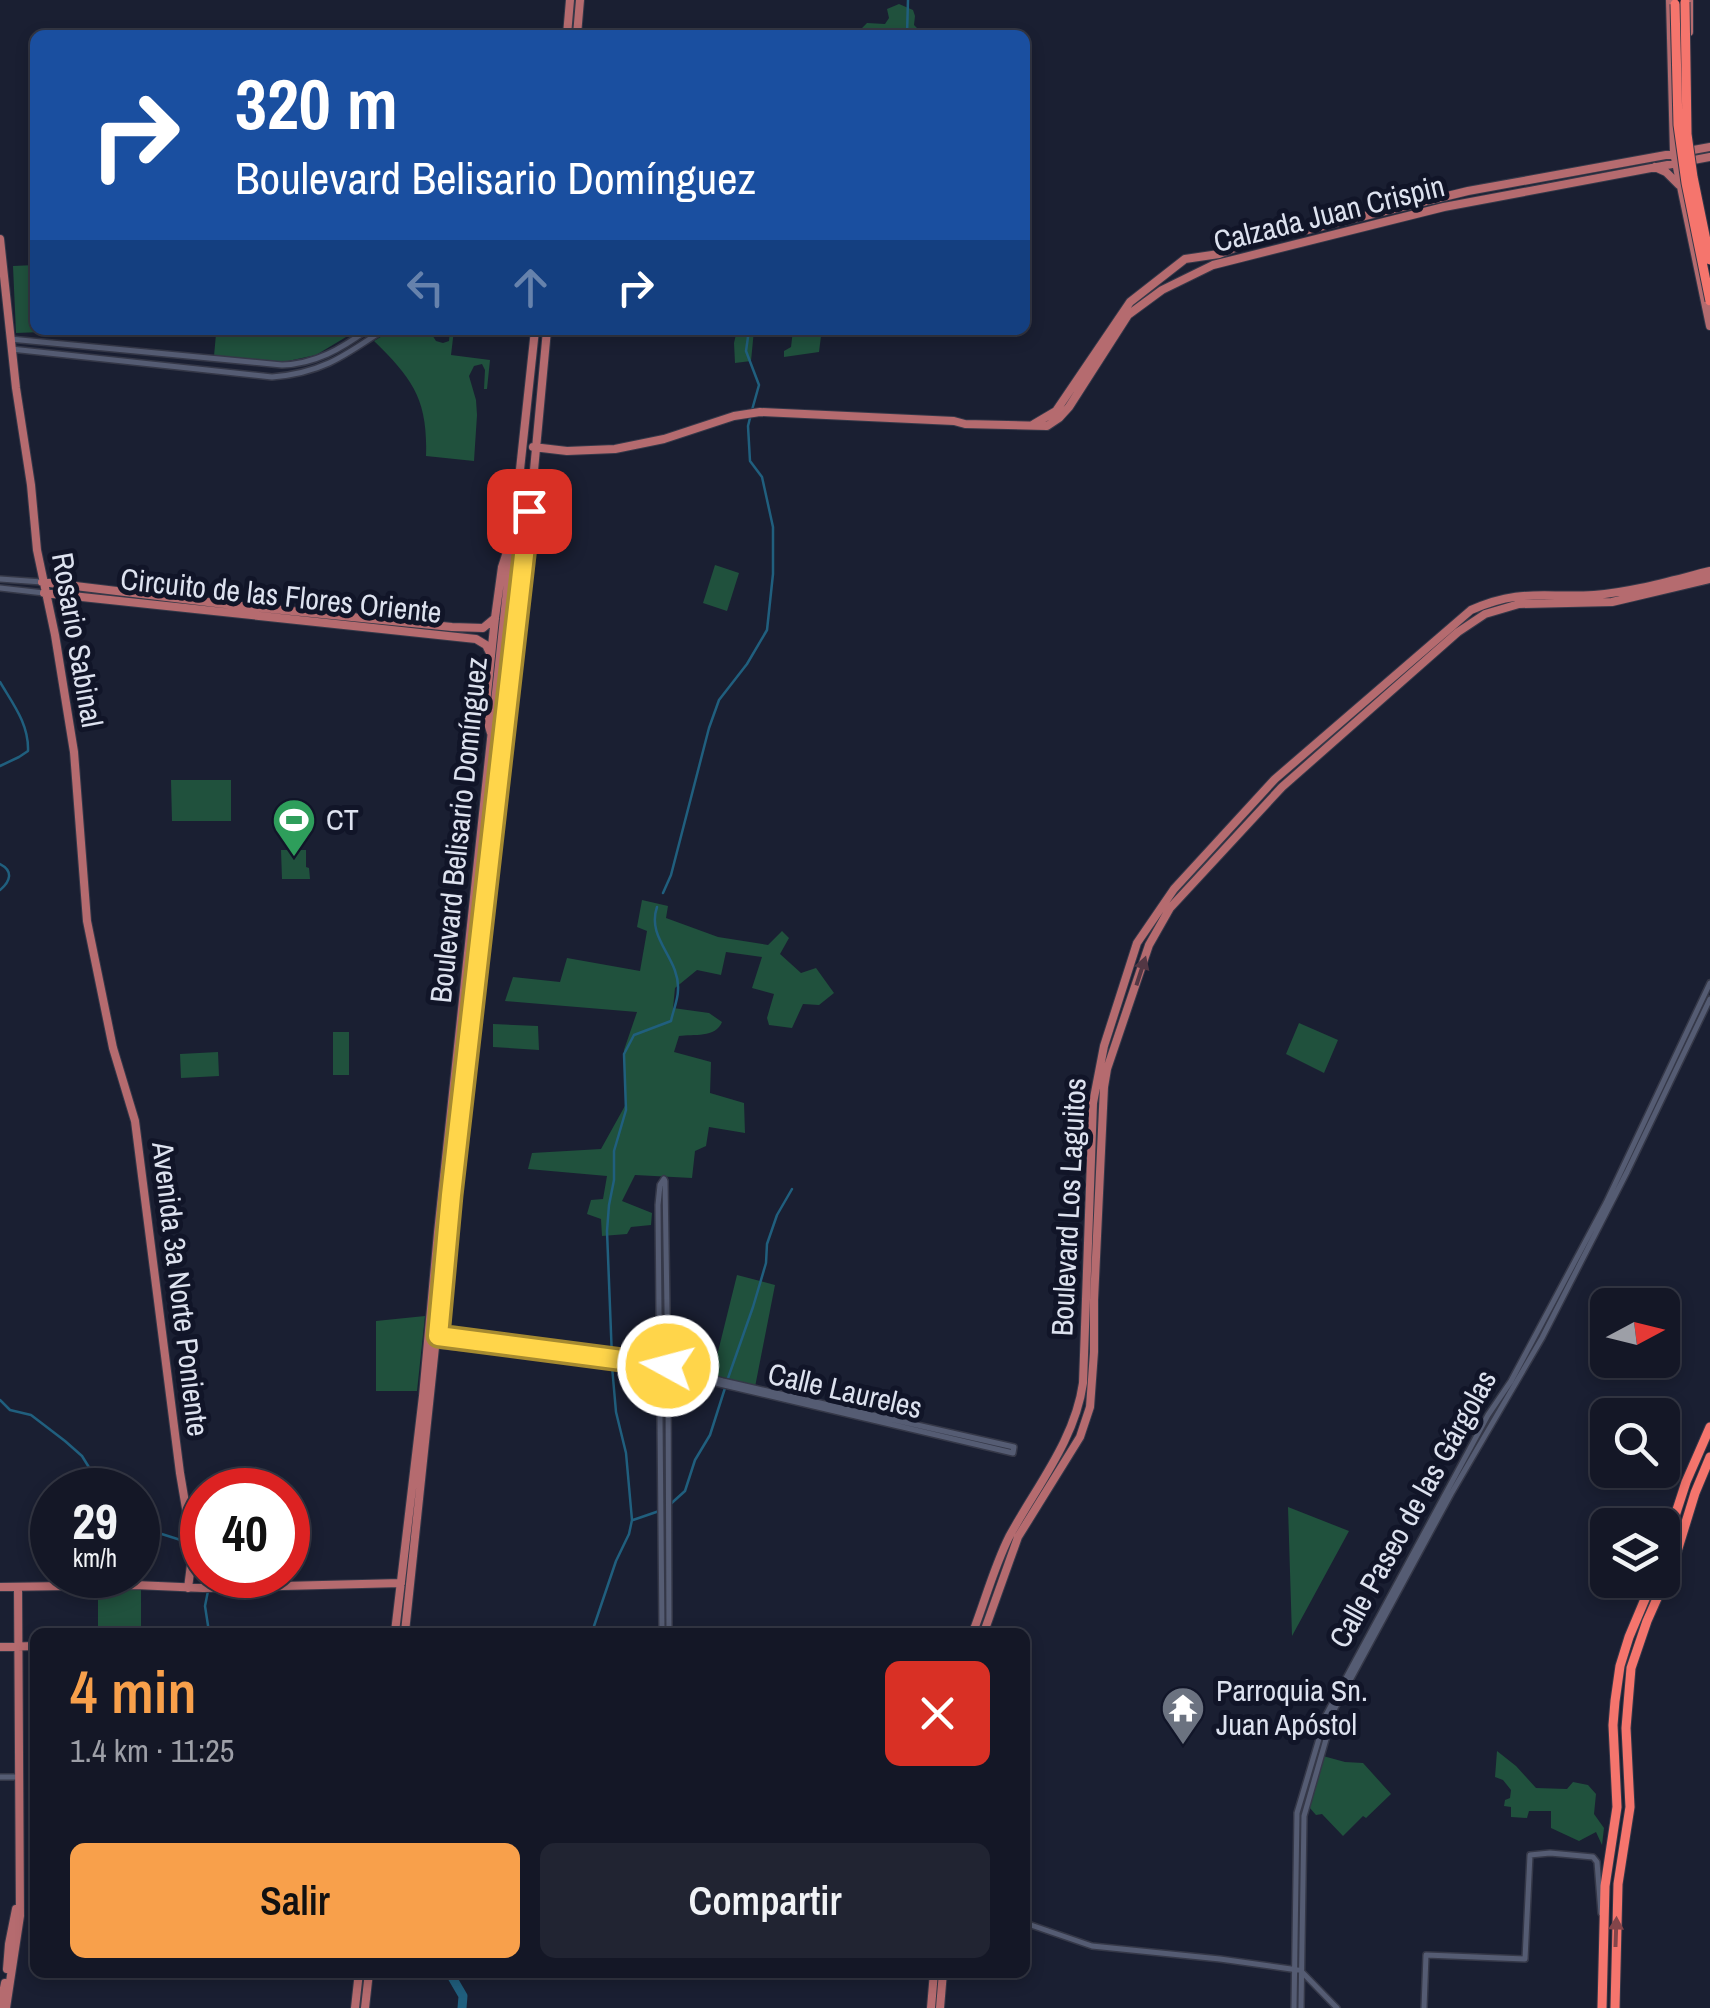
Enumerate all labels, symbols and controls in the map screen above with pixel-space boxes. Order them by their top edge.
text: 320 m [235,57,398,151]
icon: right [70,70,200,200]
text: Boulevard Belisario Domínguez [235,147,756,208]
street label: Calzada Juan Crispin [1209,165,1448,261]
icon: left [398,260,453,315]
icon: ahead [503,260,558,315]
icon: right [608,260,663,315]
pin [487,469,572,554]
icon: arrive [502,484,557,539]
street label: Rosario Sabinal [43,549,113,730]
street label: Circuito de las Flores Oriente [119,558,444,632]
street label: Boulevard Belisario Domínguez [420,655,496,1005]
sports icon: CT [271,797,317,858]
place label: CT [326,799,359,839]
one-way arrow [1134,956,1149,986]
street label: Boulevard Los Laguitos [1041,1077,1095,1337]
street label: Avenida 3a Norte Poniente [143,1138,219,1438]
north arrow [1590,1288,1680,1378]
map controls [1590,1288,1680,1598]
position arrow [616,1314,720,1418]
street label: Calle Laureles [764,1353,926,1427]
street label: Calle Paseo de las Gárgolas [1319,1362,1505,1655]
button: search [1590,1398,1680,1488]
speed limit sign: 40 [180,1468,310,1598]
text: 29 [72,1487,118,1555]
button: layers [1590,1508,1680,1598]
text: km/h [73,1541,117,1575]
text: 4 min [70,1651,197,1732]
button: close [885,1661,990,1766]
place label: Parroquia Sn. Juan Apóstol [1216,1670,1368,1744]
temple icon: Parroquia Sn. Juan Apóstol [1160,1685,1206,1746]
text: 1.4 km · 11:25 [70,1729,234,1772]
button: Salir [70,1843,520,1958]
button: Compartir [540,1843,990,1958]
one-way arrow [1609,1916,1625,1948]

